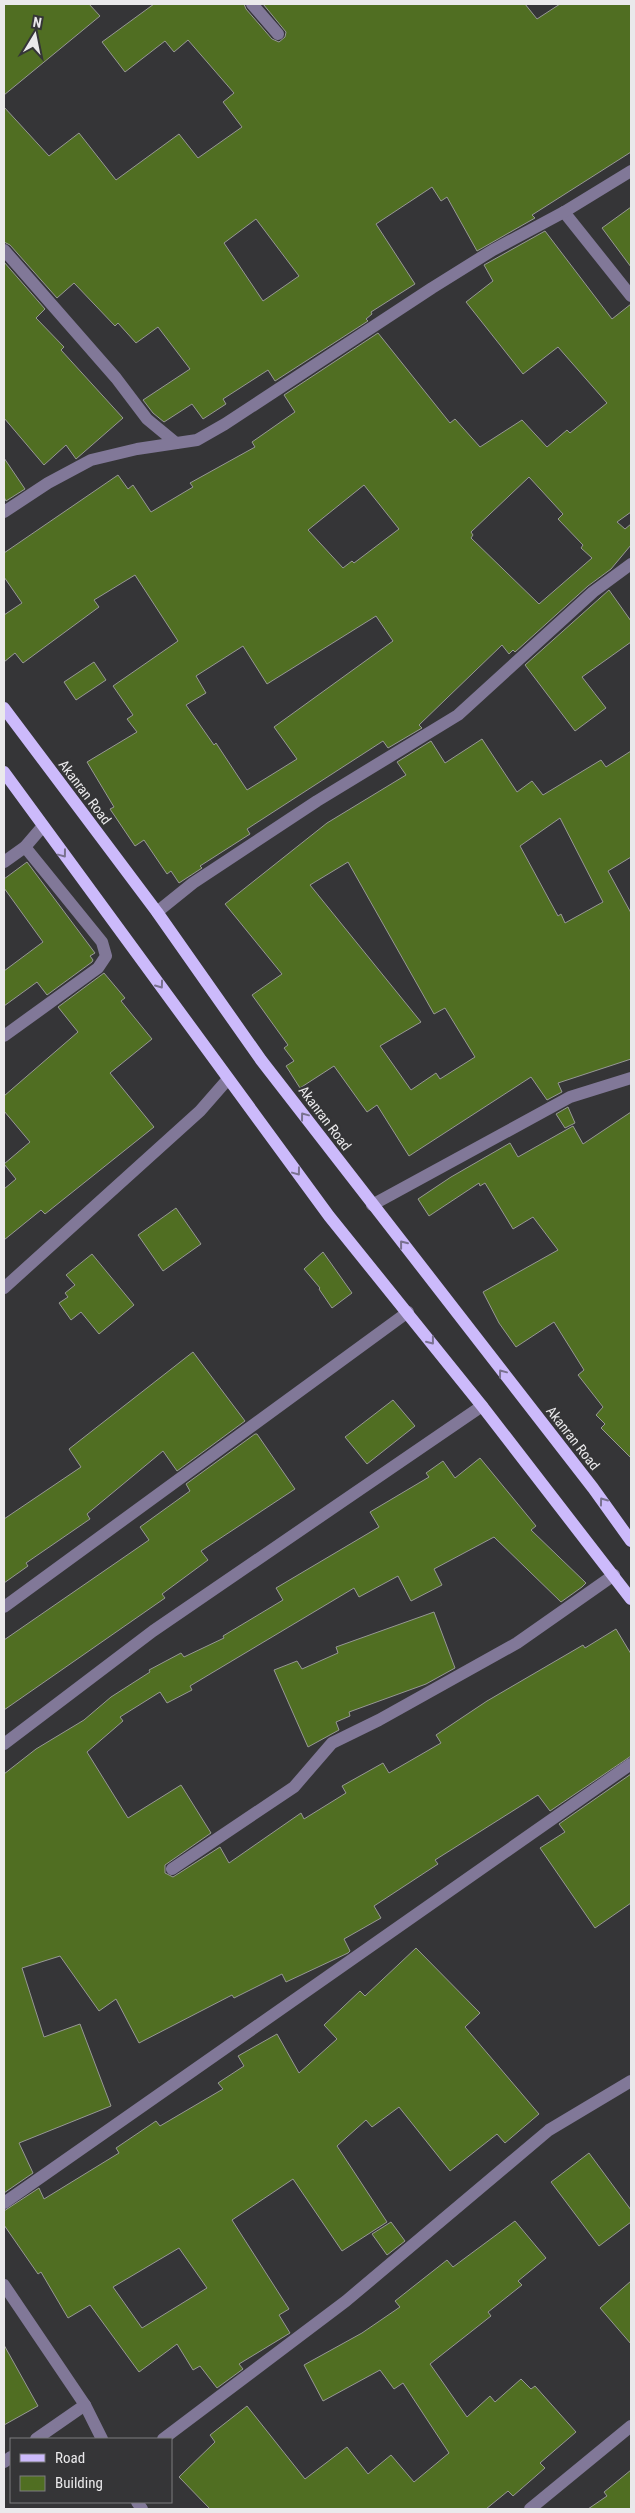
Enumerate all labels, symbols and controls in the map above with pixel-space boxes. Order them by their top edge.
north arrow [10,10,60,60]
text: N [32,14,43,31]
street label: Akanran Road [56,757,114,827]
one-way arrow [58,848,66,857]
one-way arrow [154,979,163,988]
street label: Akanran Road [296,1083,354,1153]
one-way arrow [301,1112,310,1122]
one-way arrow [291,1166,300,1176]
one-way arrow [400,1241,409,1250]
one-way arrow [425,1335,433,1344]
one-way arrow [500,1370,508,1379]
street label: Akanran Road [543,1403,603,1473]
one-way arrow [600,1497,609,1507]
legend [10,2438,172,2503]
text: Road [55,2449,85,2467]
text: Building [55,2474,103,2492]

